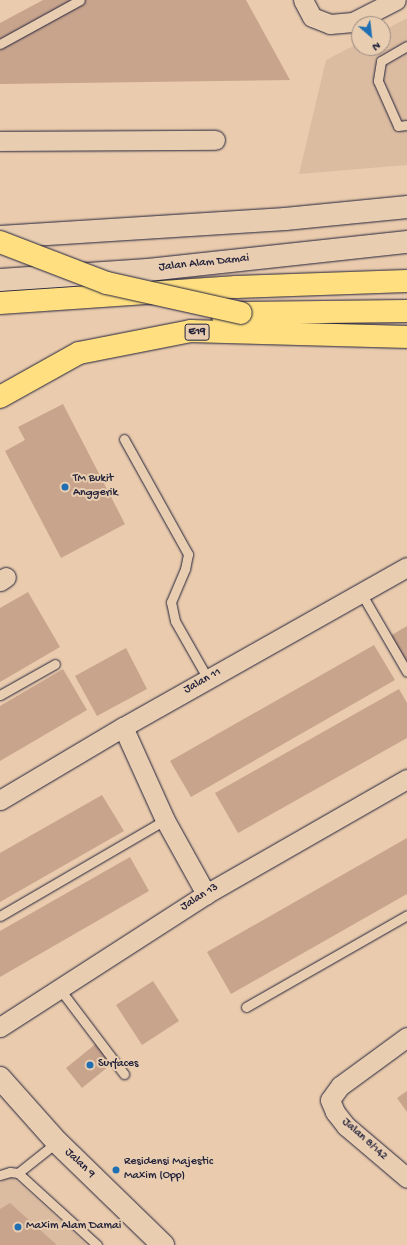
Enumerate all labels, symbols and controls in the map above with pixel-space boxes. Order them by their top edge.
north arrow [351,16,391,56]
text: N [370,39,382,53]
street label: Jalan Alam Damai [158,252,250,276]
road number: E19 [184,323,210,341]
place label: TM Bukit Anggerik [73,473,118,501]
marker: TM Bukit Anggerik [60,482,70,492]
street label: Jalan 11 [182,666,224,698]
street label: Jalan 13 [178,881,222,915]
place label: Surfaces [98,1058,138,1072]
marker: Surfaces [85,1060,95,1070]
street label: Jalan 8/142 [338,1116,390,1164]
street label: Jalan 9 [61,1146,97,1182]
place label: Residensi Majestic Maxim (Opp) [124,1156,213,1184]
marker: Residensi Majestic Maxim (Opp) [111,1165,121,1175]
place label: Maxim Alam Damai [26,1220,121,1234]
marker: Maxim Alam Damai [13,1222,23,1232]

